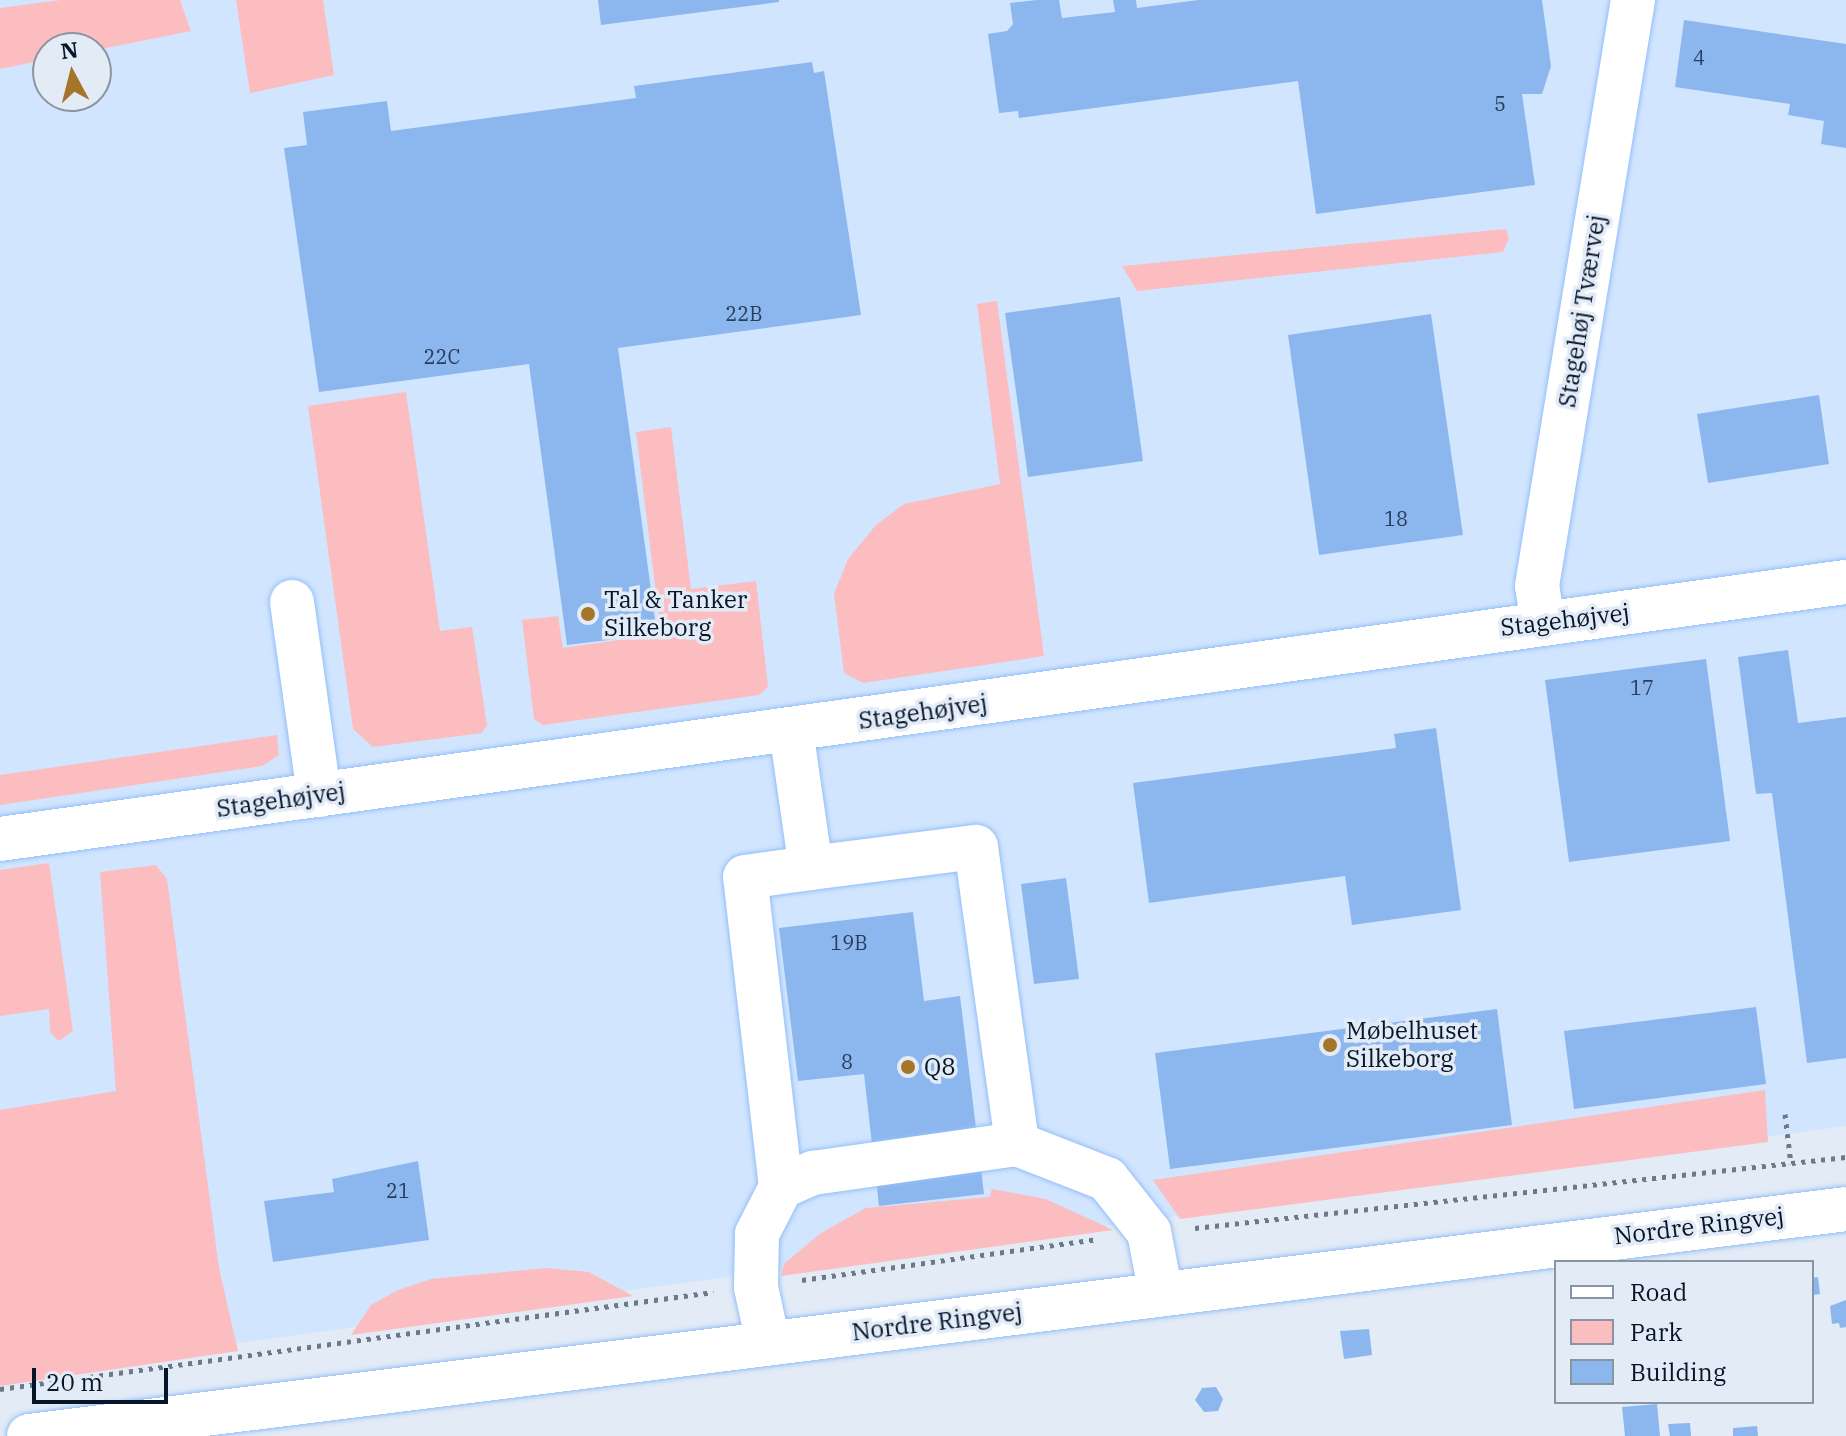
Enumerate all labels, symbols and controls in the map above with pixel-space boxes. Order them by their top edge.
north arrow [32,32,112,112]
text: N [59,34,80,65]
house number: 4 [1693,45,1705,69]
house number: 5 [1494,91,1506,115]
street label: Stagehøj Tværvej [1553,213,1611,409]
house number: 22B [725,301,763,325]
house number: 22C [424,344,460,368]
house number: 18 [1384,506,1408,530]
place label: Tal & Tanker Silkeborg [604,586,747,642]
street label: Stagehøjvej [1499,598,1631,642]
marker: Tal & Tanker Silkeborg [579,605,597,623]
house number: 17 [1630,675,1654,699]
street label: Stagehøjvej [857,689,989,735]
street label: Stagehøjvej [215,777,347,823]
house number: 19B [830,930,868,954]
place label: Møbelhuset Silkeborg [1346,1017,1478,1073]
marker: Møbelhuset Silkeborg [1321,1036,1339,1054]
house number: 8 [841,1049,853,1073]
place label: Q8 [924,1053,956,1081]
marker: Q8 [899,1058,917,1076]
house number: 21 [386,1178,410,1202]
street label: Nordre Ringvej [1612,1201,1786,1251]
legend [1554,1260,1814,1404]
text: Road [1630,1276,1687,1308]
street label: Nordre Ringvej [850,1297,1024,1347]
text: Park [1630,1316,1682,1348]
scale bar [36,1352,172,1402]
text: Building [1630,1356,1726,1388]
text: 20 m [46,1366,103,1398]

